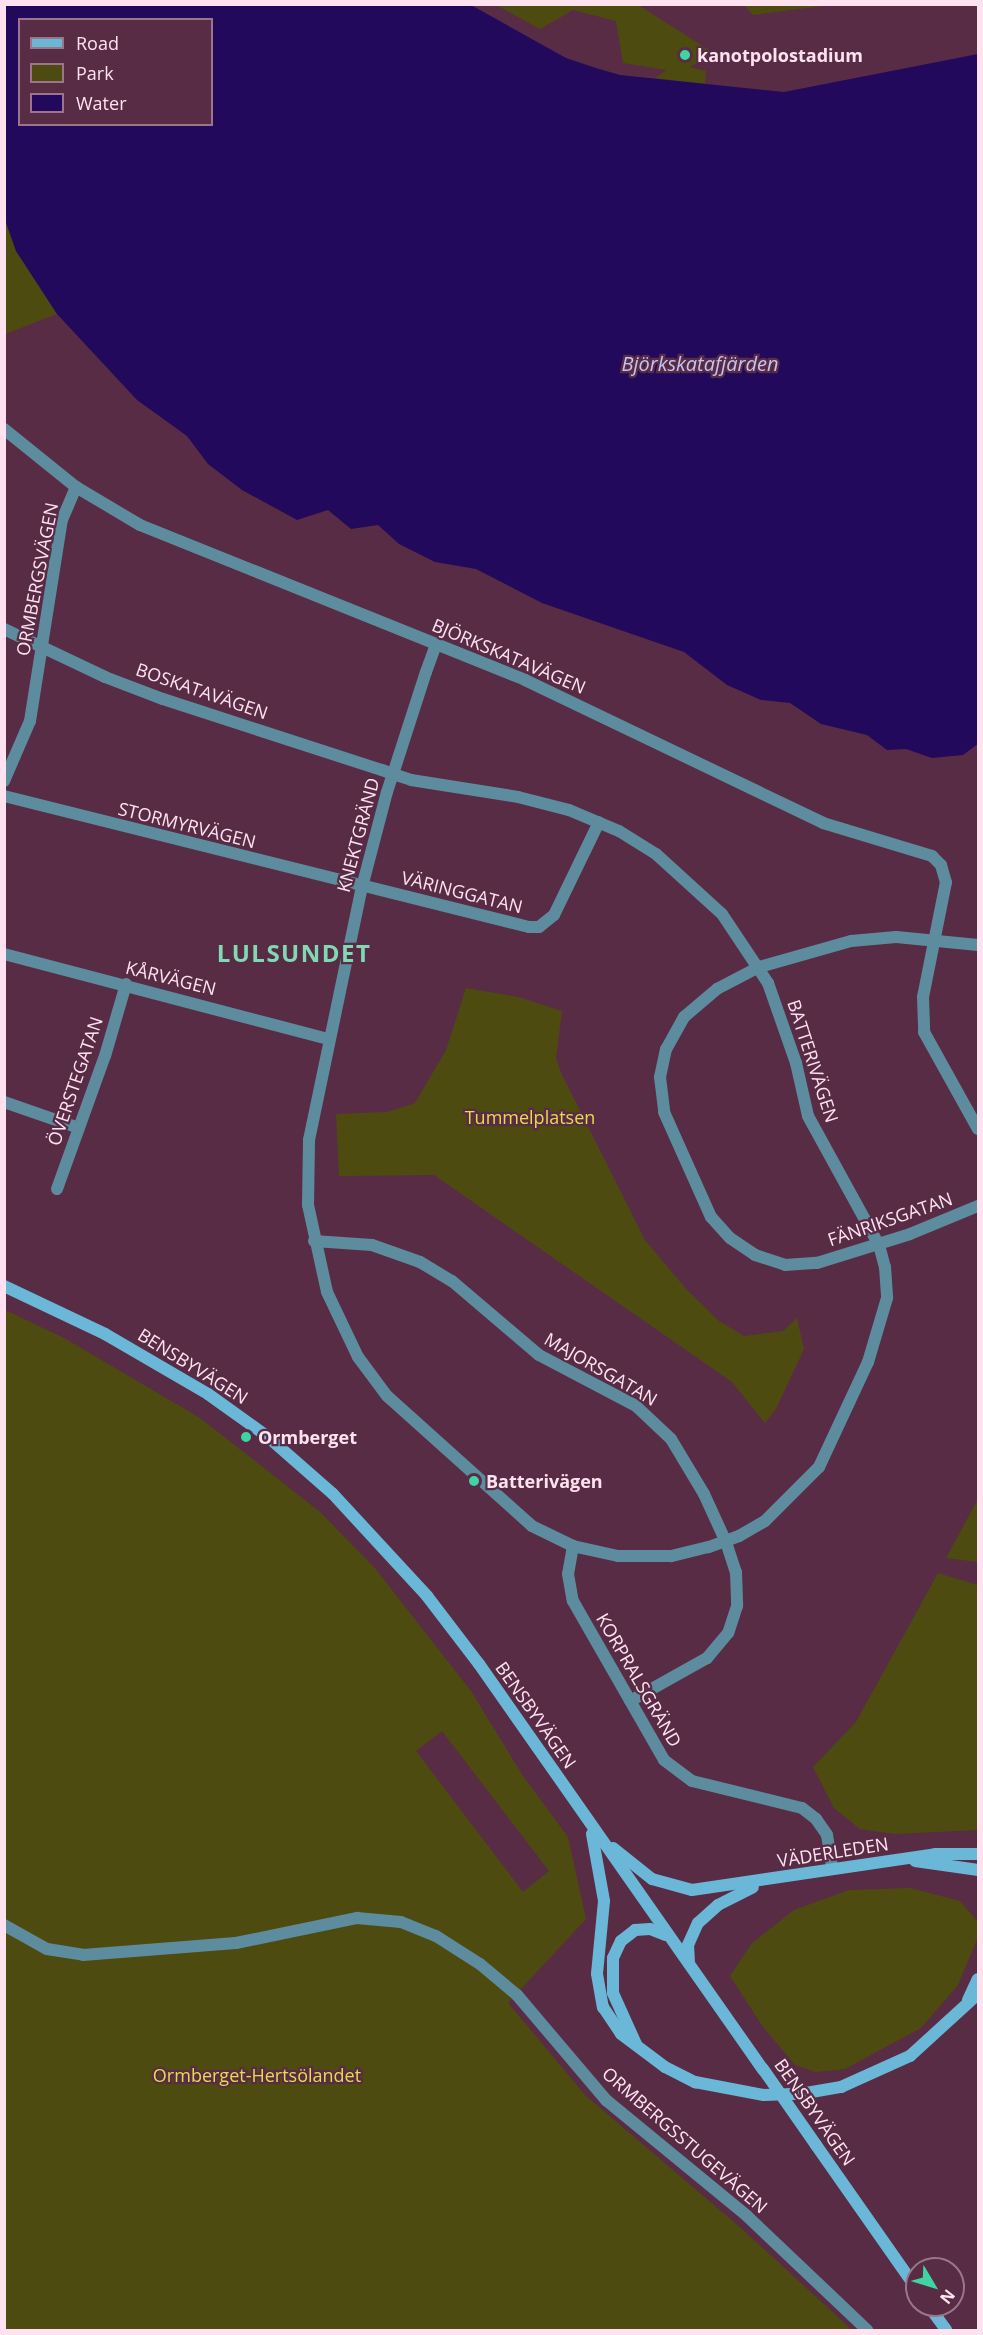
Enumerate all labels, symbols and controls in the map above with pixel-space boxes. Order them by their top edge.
legend [18,18,213,126]
text: Road [76,31,119,55]
place label: kanotpolostadium [697,44,863,66]
marker: kanotpolostadium [678,48,692,62]
text: Park [76,61,114,85]
text: Water [76,91,127,115]
water label: Björkskatafjärden [621,351,779,375]
street label: ORMBERGSVÄGEN [12,500,62,658]
street label: BJÖRKSKATAVÄGEN [429,614,589,698]
street label: BOSKATAVÄGEN [133,658,271,724]
street label: KNEKTGRÄND [332,775,384,895]
street label: STORMYRVÄGEN [116,797,258,853]
street label: VÄRINGGATAN [399,866,525,918]
district label: LULSUNDET [217,939,371,967]
street label: KÅRVÄGEN [124,956,218,1000]
street label: BATTERIVÄGEN [783,997,843,1125]
street label: ÖVERSTEGATAN [43,1014,107,1148]
park label: Tummelplatsen [465,1106,595,1128]
street label: FÄNRIKSGATAN [825,1188,955,1250]
street label: BENSBYVÄGEN [134,1324,252,1408]
street label: MAJORSGATAN [541,1328,661,1410]
place label: Ormberget [258,1426,357,1448]
marker: Ormberget [239,1430,253,1444]
place label: Batterivägen [486,1470,603,1492]
marker: Batterivägen [467,1474,481,1488]
street label: KORPRALSGRÄND [592,1609,686,1751]
street label: BENSBYVÄGEN [491,1657,581,1773]
street label: VÄDERLEDEN [776,1833,890,1871]
street label: BENSBYVÄGEN [770,2054,860,2170]
street label: ORMBERGSSTUGEVÄGEN [598,2062,772,2218]
park label: Ormberget-Hertsölandet [153,2064,361,2086]
north arrow [905,2257,965,2317]
text: N [935,2285,960,2309]

